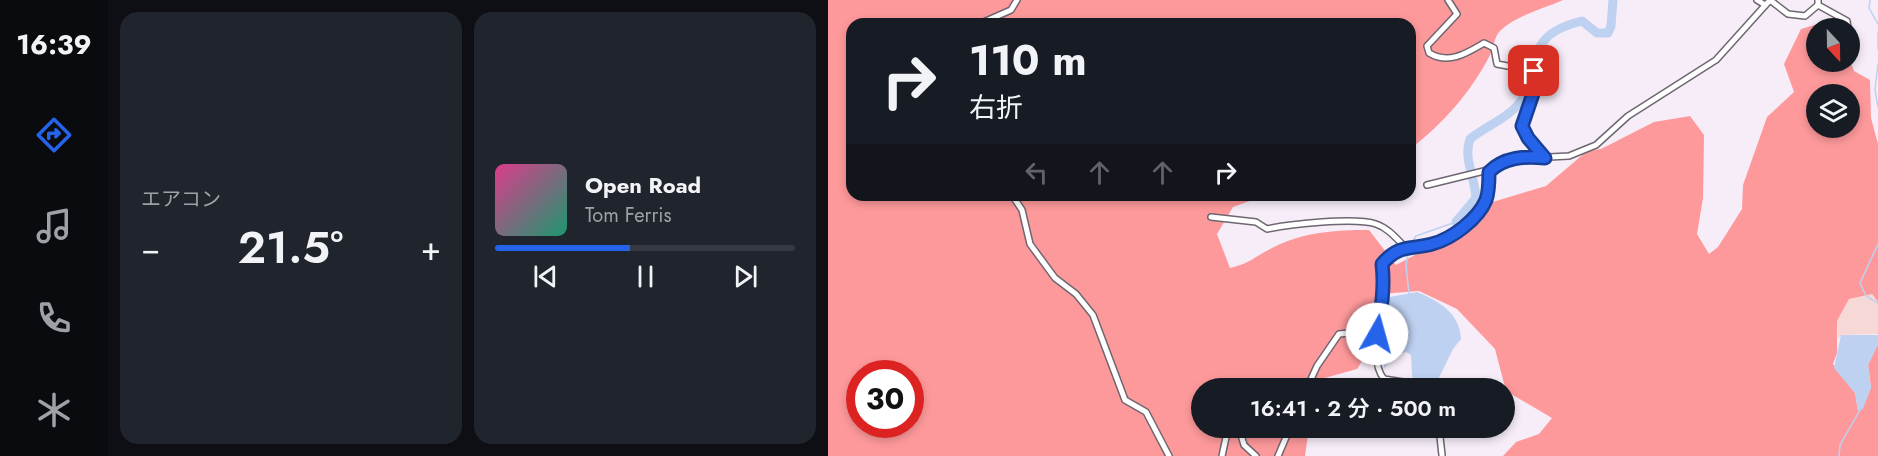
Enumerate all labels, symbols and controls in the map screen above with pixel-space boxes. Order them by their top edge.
north arrow [1806,18,1860,72]
map controls [1806,18,1860,138]
text: 16:39 [16,25,92,64]
text: 110 m [969,30,1087,91]
icon: right [870,42,948,120]
pin [1508,45,1559,96]
icon: arrive [1517,54,1550,87]
button: layers [1806,84,1860,138]
text: 右折 [969,88,1023,127]
icon: directions [33,114,75,156]
icon: left [1020,156,1053,189]
icon: ahead [1083,156,1116,189]
icon: ahead [1146,156,1179,189]
icon: right [1209,156,1242,189]
text: Open Road [585,169,701,201]
text: エアコン [141,185,221,214]
text: Tom Ferris [585,201,672,230]
icon: music [33,205,75,247]
text: 21.5° [238,215,343,280]
text: − [141,225,160,272]
text: + [421,225,441,272]
icon: previous [529,260,562,293]
icon: pause [629,260,662,293]
icon: next [729,260,762,293]
icon: phone [33,297,75,339]
position arrow [1345,302,1409,366]
speed limit sign: 30 [846,360,924,438]
icon: climate [33,389,75,431]
text: 16:41 · 2 分 · 500 m [1250,392,1456,424]

